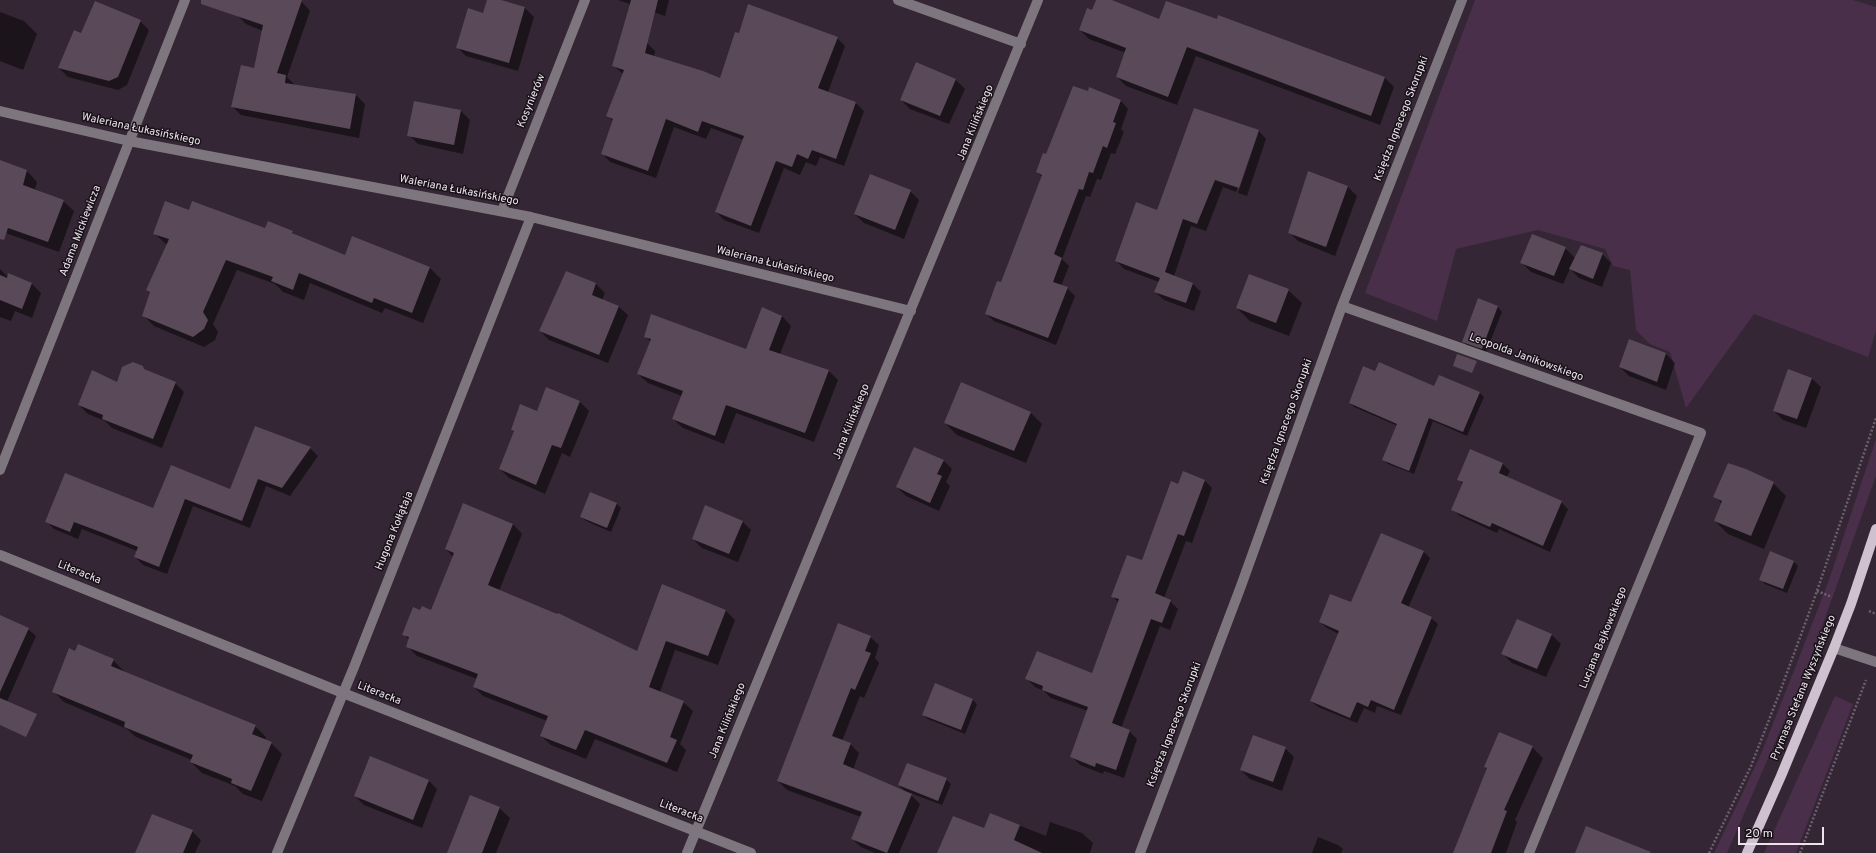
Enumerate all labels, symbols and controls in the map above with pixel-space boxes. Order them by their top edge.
street label: Księdza Ignacego Skorupki [1372,55,1432,183]
street label: Kosynierów [515,72,549,130]
street label: Jana Kilińskiego [955,83,997,163]
street label: Waleriana Łukasińskiego [80,111,202,149]
street label: Waleriana Łukasińskiego [398,173,520,209]
street label: Adama Mickiewicza [58,184,104,278]
street label: Waleriana Łukasińskiego [715,244,835,286]
street label: Leopolda Janikowskiego [1467,331,1585,385]
street label: Księdza Ignacego Skorupki [1258,357,1316,487]
street label: Jana Kilińskiego [831,382,873,462]
street label: Hugona Kołłątaja [373,490,417,572]
street label: Literacka [55,558,103,588]
street label: Lucjana Bajkowskiego [1577,585,1631,691]
street label: Prymasa Stefana Wyszyńskiego [1769,613,1839,763]
street label: Księdza Ignacego Skorupki [1145,661,1205,789]
street label: Literacka [355,680,403,708]
street label: Jana Kilińskiego [707,681,749,761]
street label: Literacka [657,798,705,826]
scale bar [1740,819,1826,845]
text: 20 m [1745,826,1773,842]

